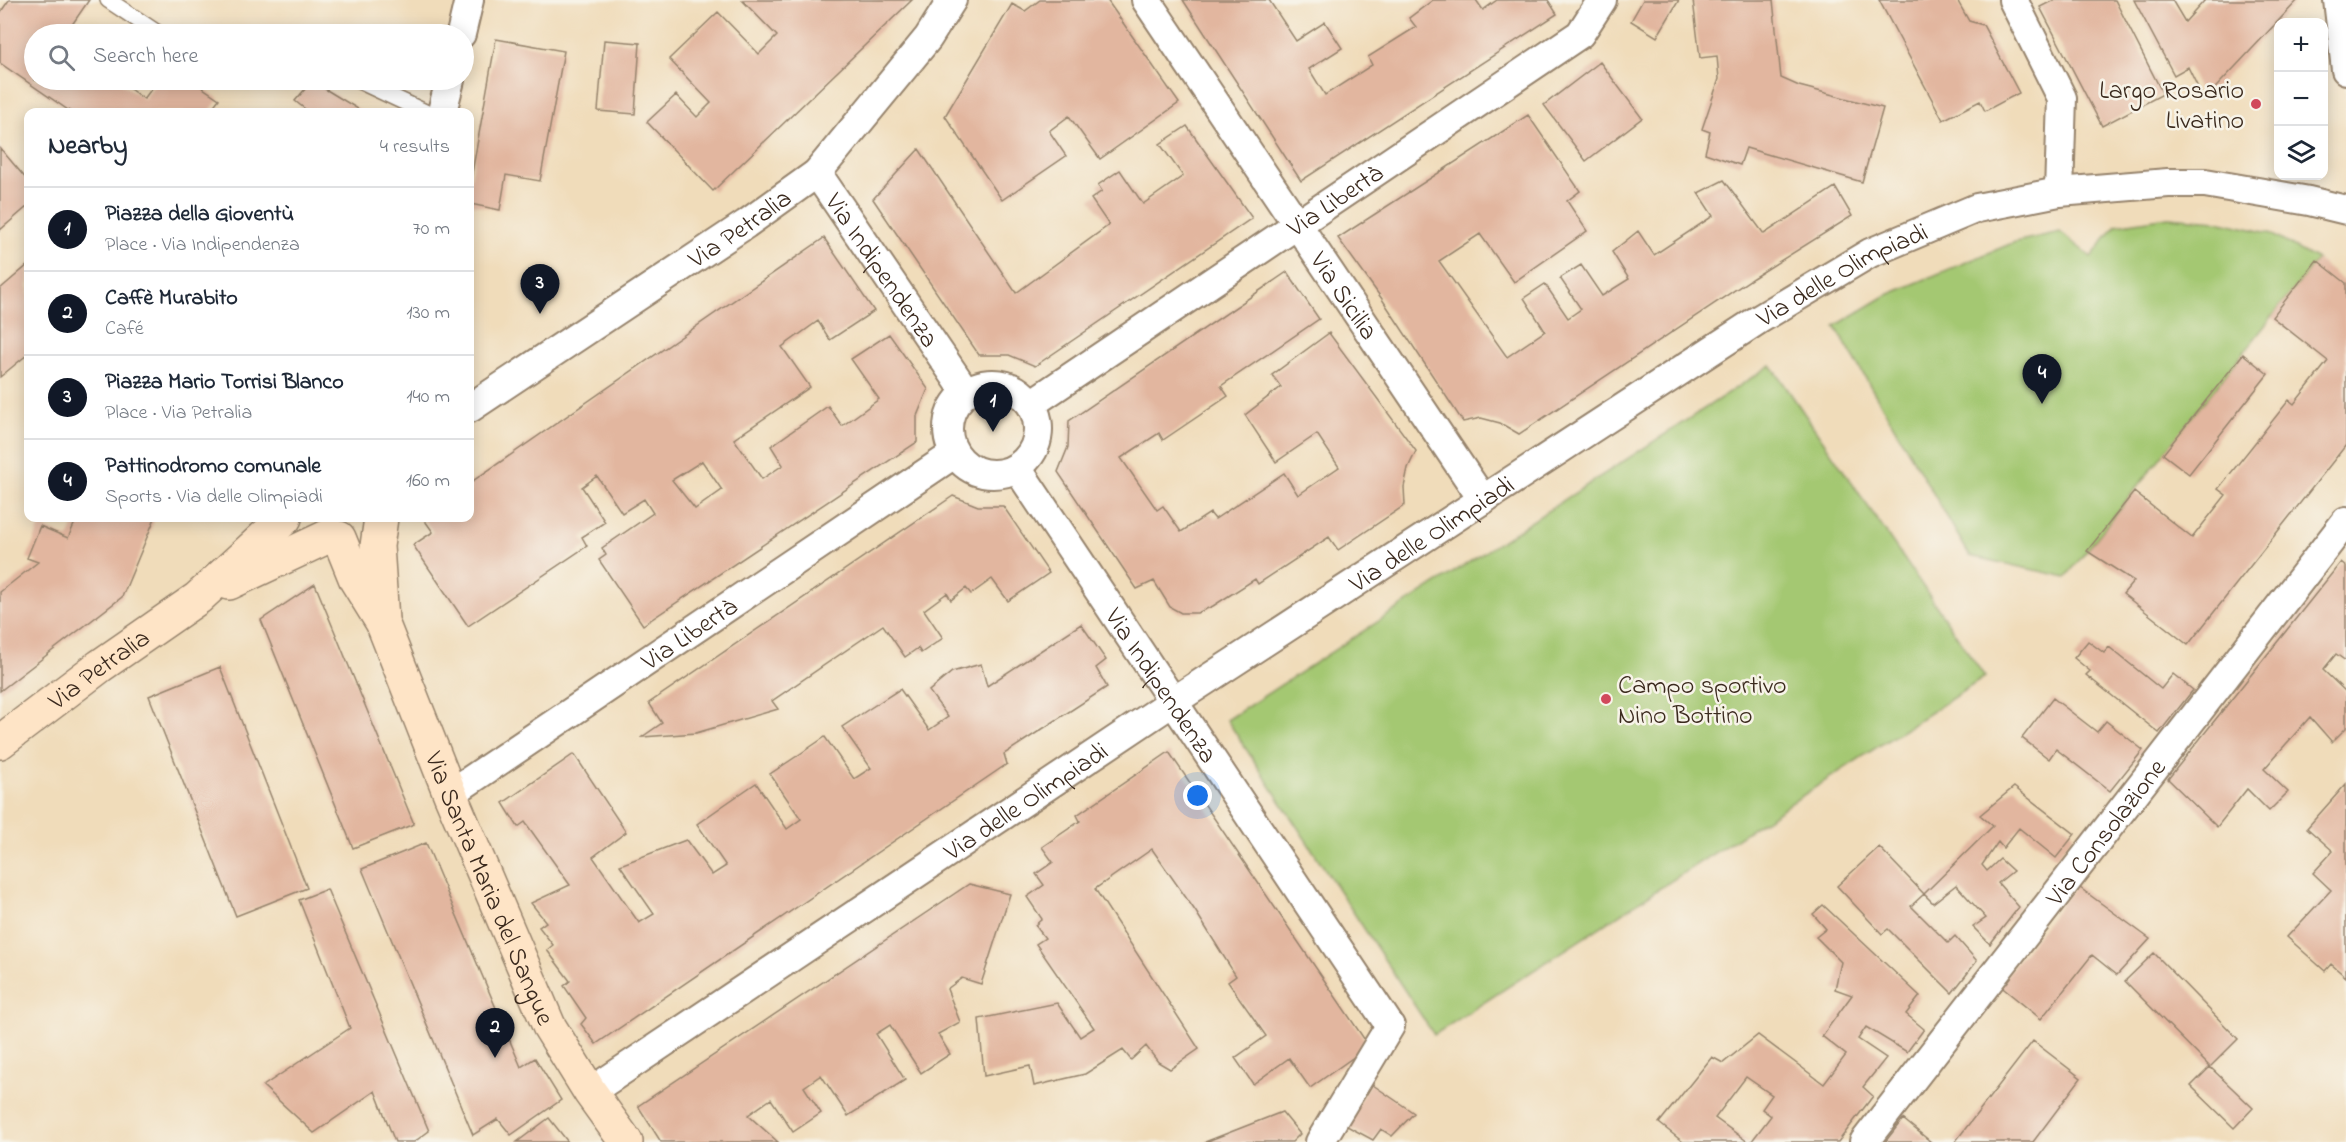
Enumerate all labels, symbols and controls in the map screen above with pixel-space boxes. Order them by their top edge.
map controls [2274,18,2328,180]
button: + [2274,18,2328,72]
search box [24,24,474,90]
icon: search [45,41,78,74]
text: Search here [93,41,198,73]
button: − [2274,72,2328,126]
place label: Largo Rosario Livatino [2099,73,2244,141]
marker: Largo Rosario Livatino [2249,97,2263,111]
button: layers [2274,126,2328,180]
text: Nearby [48,128,127,166]
text: 4 results [380,133,450,162]
street label: Via Libertà [1280,156,1392,249]
street label: Via Petralia [681,181,800,280]
street label: Via Indipendenza [814,186,947,356]
text: Piazza della Gioventù [105,199,294,231]
text: 1 [64,215,71,244]
text: 70 m [413,215,450,244]
street label: Via delle Olimpiadi [1749,215,1934,339]
text: Place · Via Indipendenza [105,231,300,260]
street label: Via Sicilia [1298,244,1386,349]
pin: 3 [520,264,560,314]
text: Caffè Murabito [105,283,238,315]
text: 2 [63,299,72,328]
text: 130 m [406,299,450,328]
text: Café [105,315,144,344]
pin: 4 [2022,354,2062,404]
text: Piazza Mario Torrisi Blanco [105,367,344,399]
pin: 1 [974,382,1012,432]
text: 3 [63,383,72,412]
text: 140 m [406,383,450,412]
text: Place · Via Petralia [105,399,252,428]
text: Pattinodromo comunale [105,451,321,483]
text: 4 [63,467,72,496]
text: 160 m [406,467,450,496]
street label: Via delle Olimpiadi [1342,468,1523,604]
text: Sports · Via delle Olimpiadi [105,483,323,512]
street label: Via Libertà [634,589,746,682]
street label: Via Indipendenza [1093,601,1225,772]
street label: Via Petralia [41,621,159,721]
place label: Campo sportivo Nino Bottino [1618,668,1787,736]
marker: Campo sportivo Nino Bottino [1599,692,1613,706]
street label: Via delle Olimpiadi [937,734,1117,872]
street label: Via Santa Maria del Sangue [413,746,563,1032]
street label: Via Consolazione [2037,751,2177,916]
your location [1183,781,1212,810]
pin: 2 [476,1008,514,1058]

